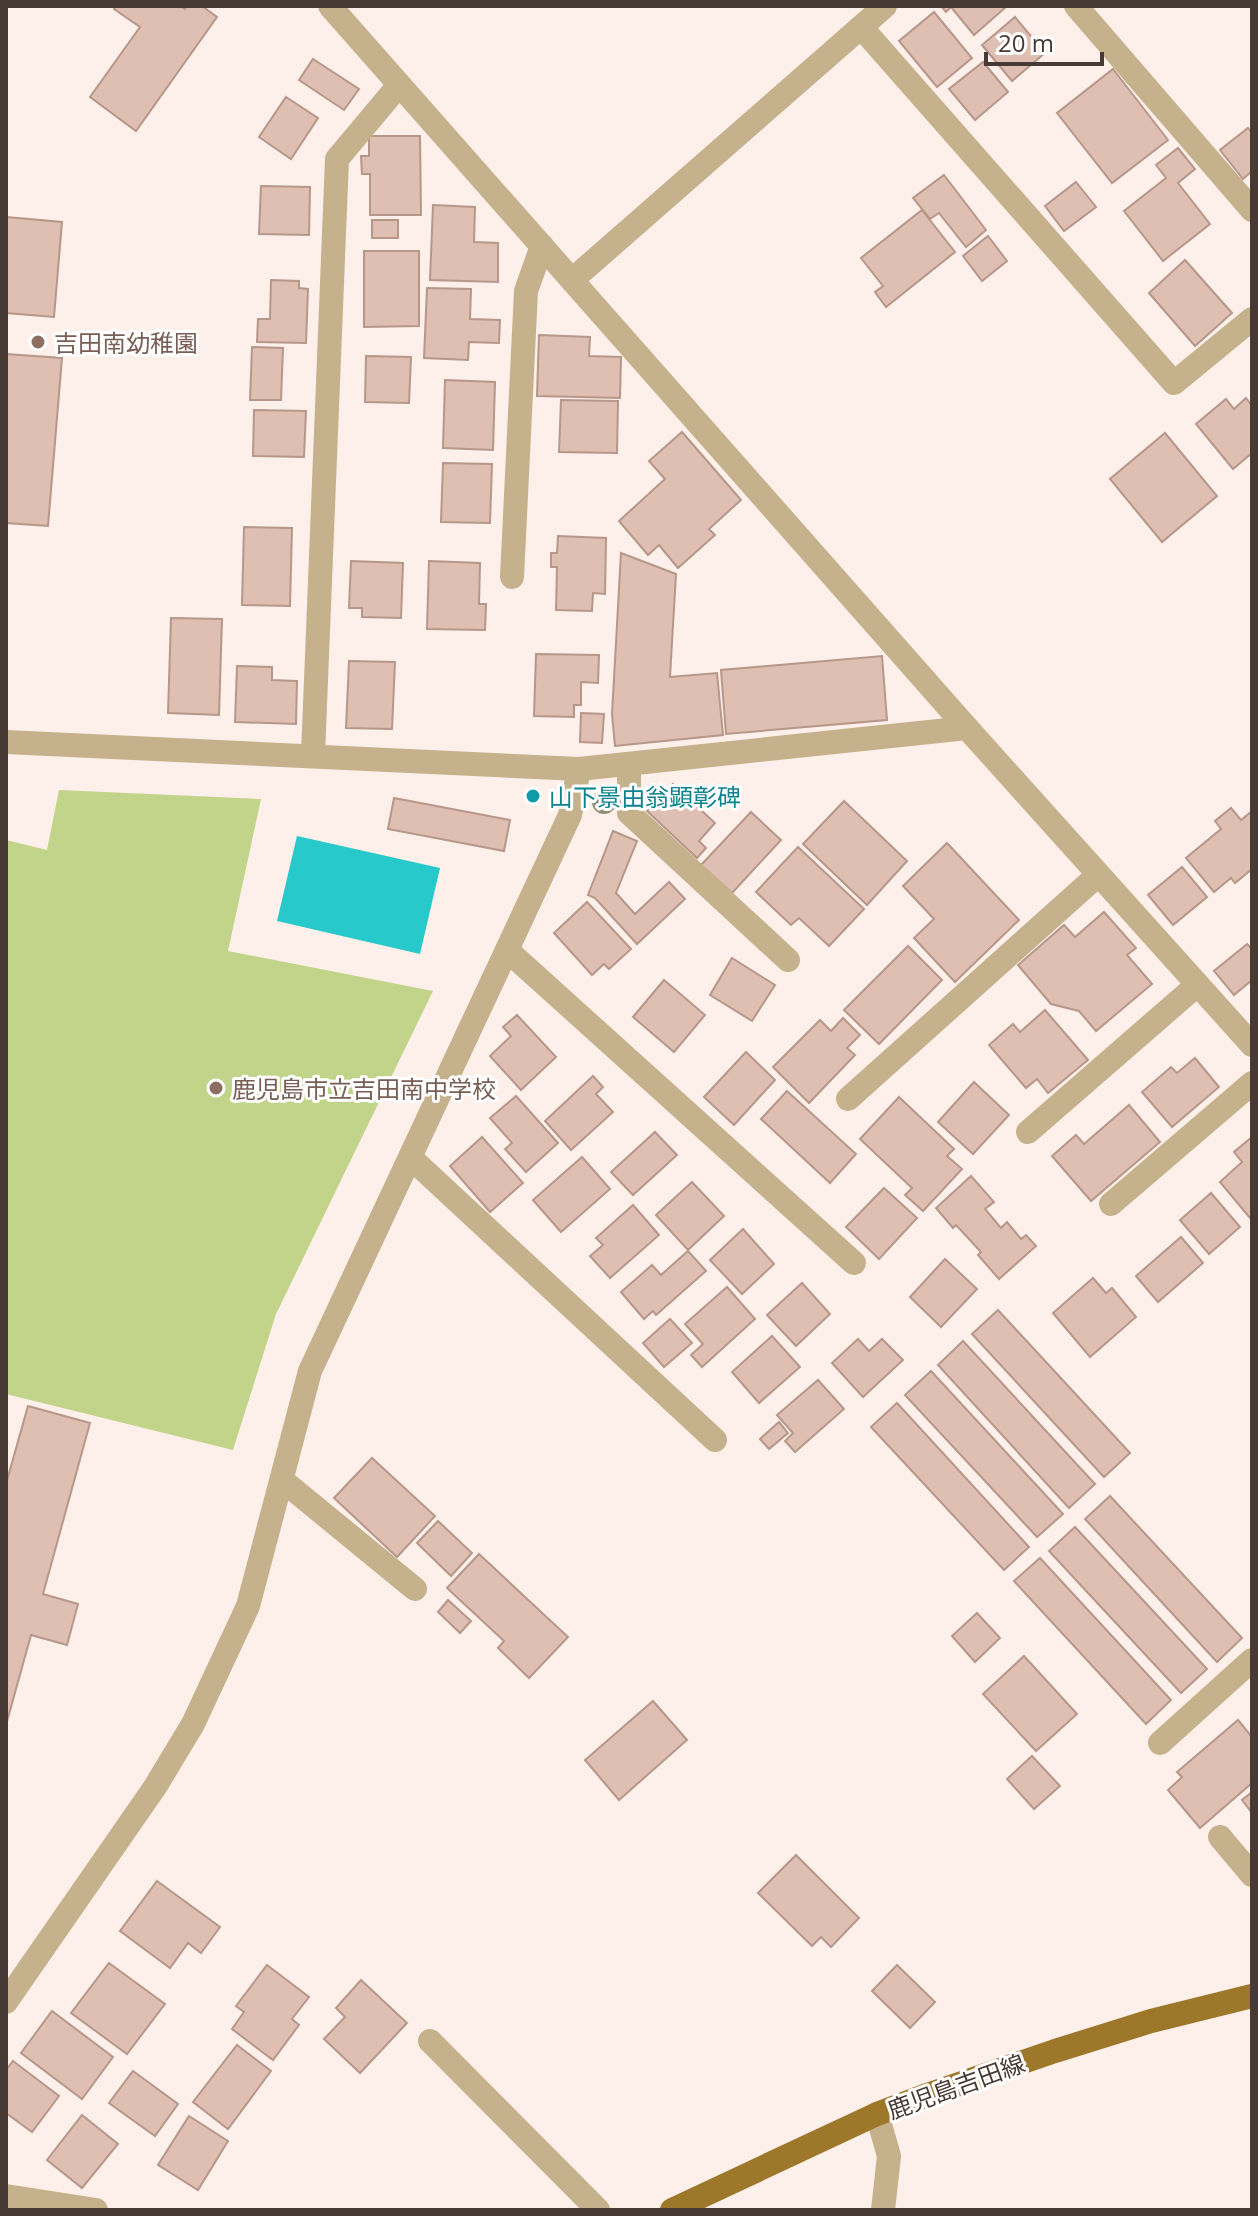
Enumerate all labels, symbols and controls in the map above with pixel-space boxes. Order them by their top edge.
scale bar [986,16,1102,66]
text: 20 m [998,26,1054,59]
place label: 吉田南幼稚園 [54,326,198,359]
marker: 吉田南幼稚園 [29,333,47,351]
place label: 山下景由翁顕彰碑 [549,780,741,813]
marker: 山下景由翁顕彰碑 [524,787,542,805]
place label: 鹿児島市立吉田南中学校 [232,1072,496,1105]
marker: 鹿児島市立吉田南中学校 [207,1079,225,1097]
street label: 鹿児島吉田線 [883,2046,1029,2126]

